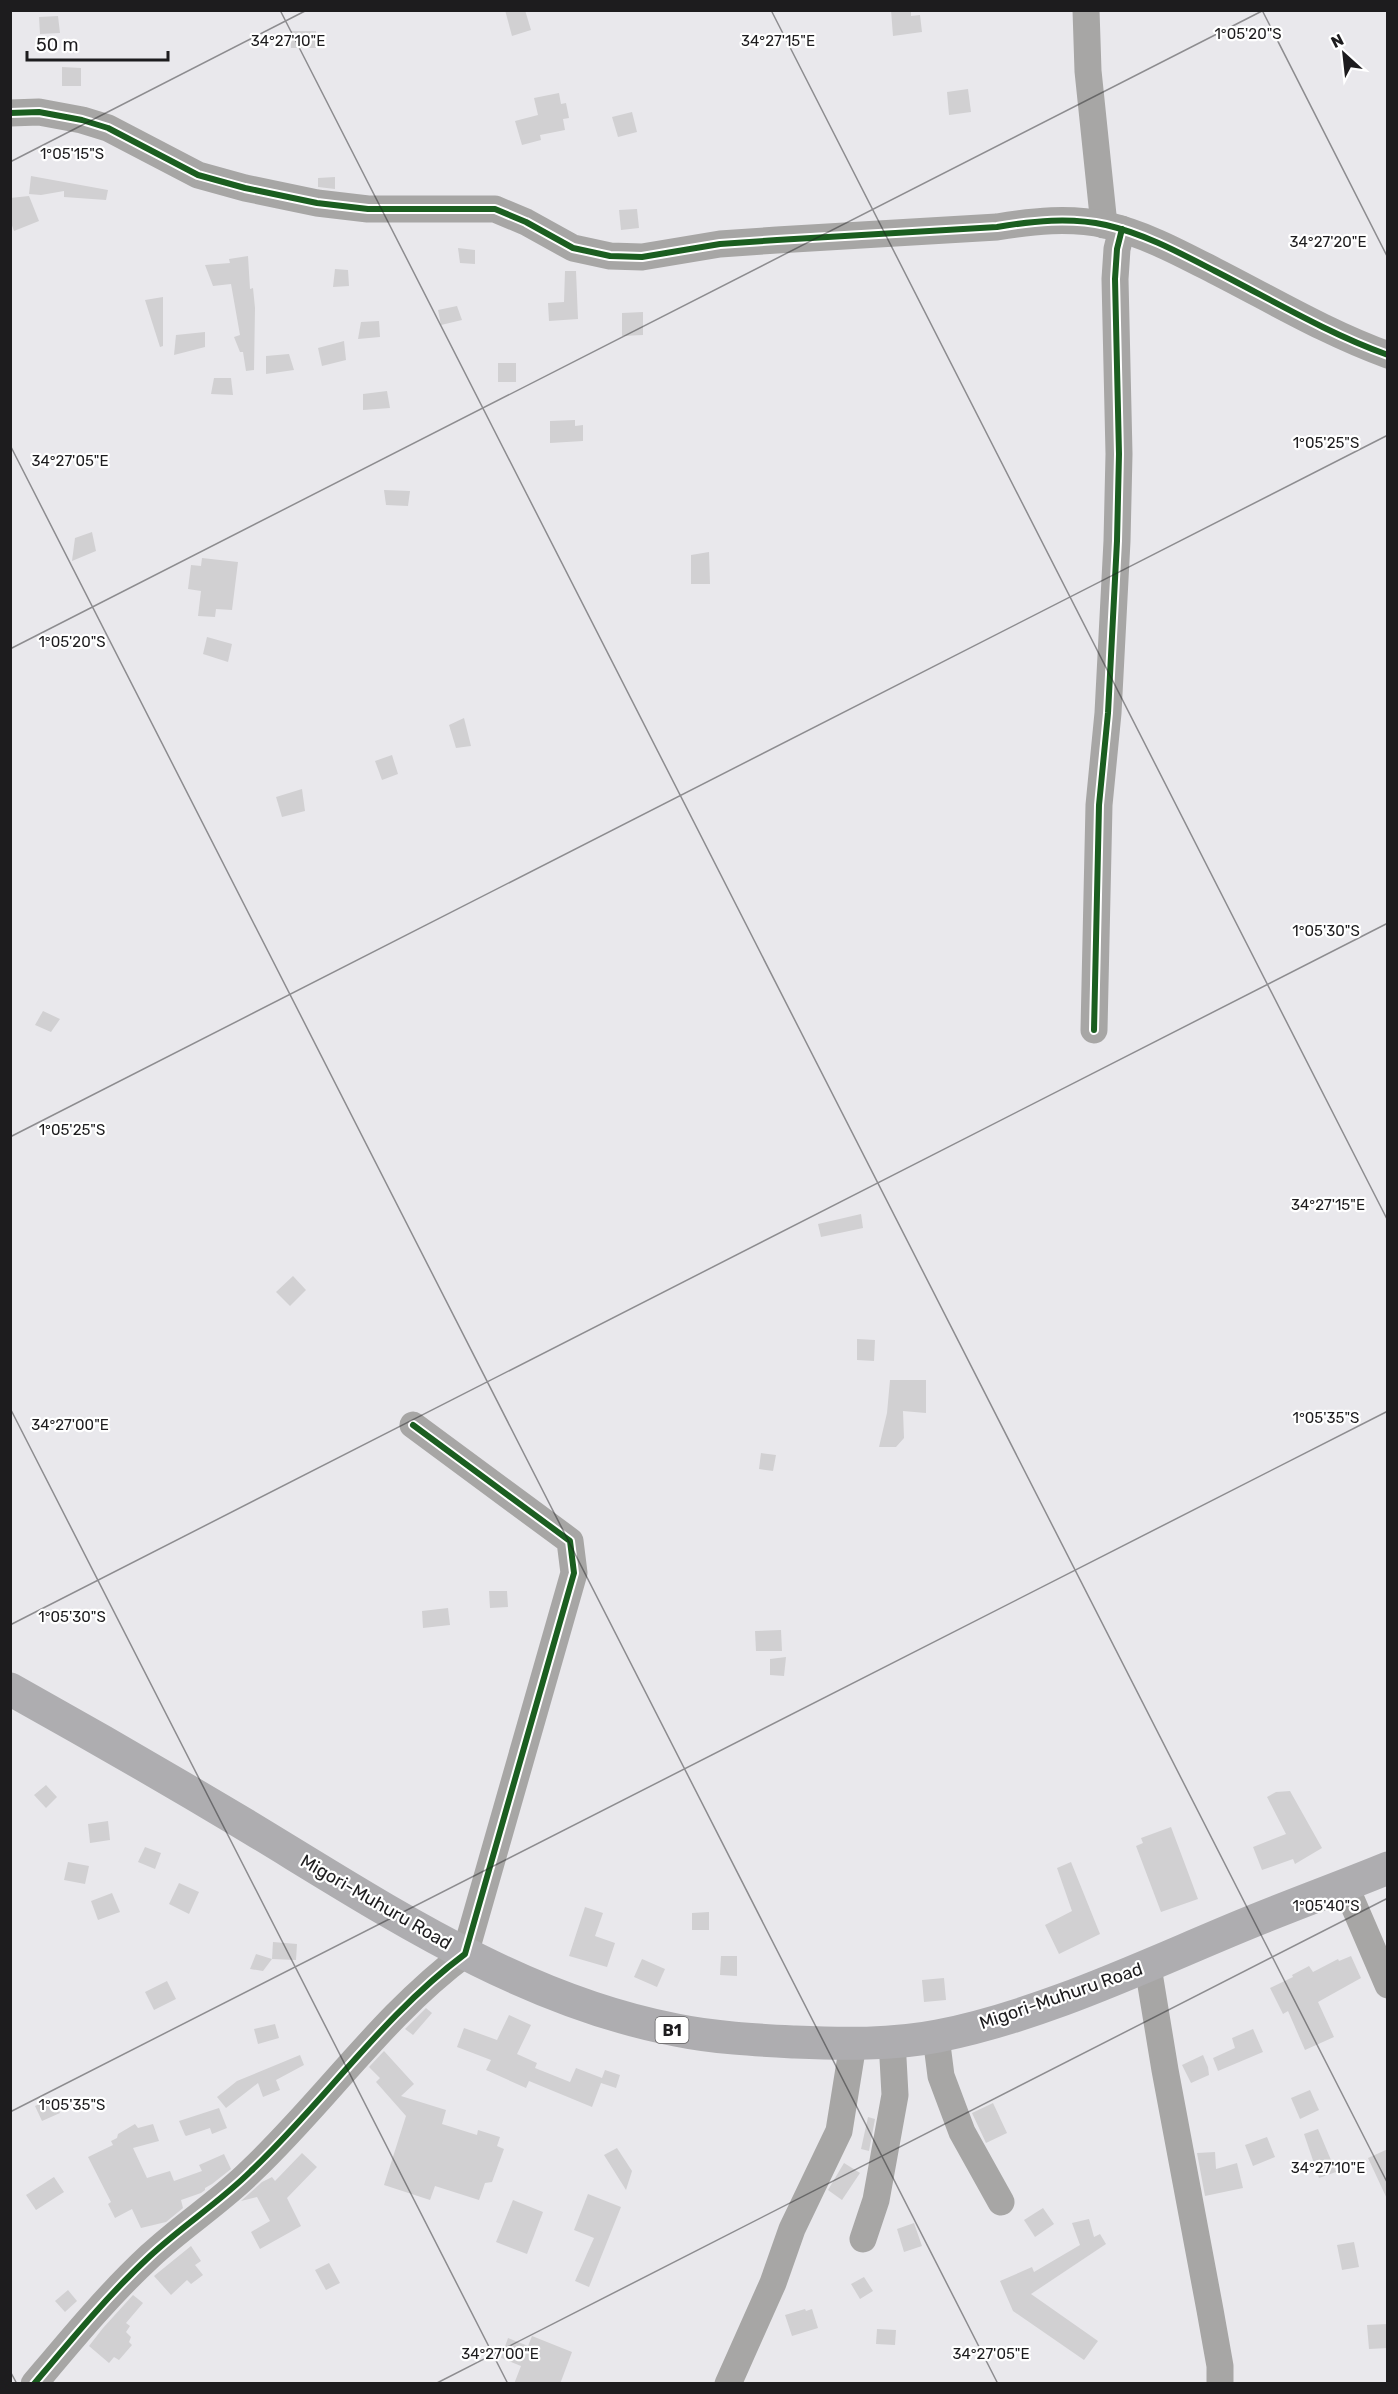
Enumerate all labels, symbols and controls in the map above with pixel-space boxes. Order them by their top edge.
scale bar [27,24,168,62]
north arrow [1314,24,1374,84]
text: 1°05'20"S [1214,25,1282,43]
text: N [1328,30,1347,52]
text: 34°27'10"E [251,32,325,50]
text: 34°27'15"E [741,32,815,50]
text: 50 m [36,34,79,56]
text: 1°05'15"S [40,145,104,163]
text: 34°27'20"E [1290,233,1366,251]
text: 1°05'25"S [1293,434,1359,452]
text: 34°27'05"E [31,452,109,470]
text: 1°05'20"S [38,633,106,651]
text: 1°05'30"S [1292,922,1360,940]
text: 1°05'25"S [39,1121,105,1139]
text: 34°27'15"E [1291,1196,1365,1214]
text: 1°05'35"S [1293,1409,1359,1427]
text: 34°27'00"E [31,1416,109,1434]
text: 1°05'30"S [38,1608,106,1626]
street label: Migori-Muhuru Road [296,1850,456,1954]
text: 1°05'40"S [1293,1897,1359,1915]
street label: Migori-Muhuru Road [976,1958,1146,2034]
road number: B1 [656,2017,688,2043]
text: 1°05'35"S [39,2096,105,2114]
text: 34°27'10"E [1291,2159,1365,2177]
text: 34°27'00"E [461,2345,539,2363]
text: 34°27'05"E [952,2345,1030,2363]

